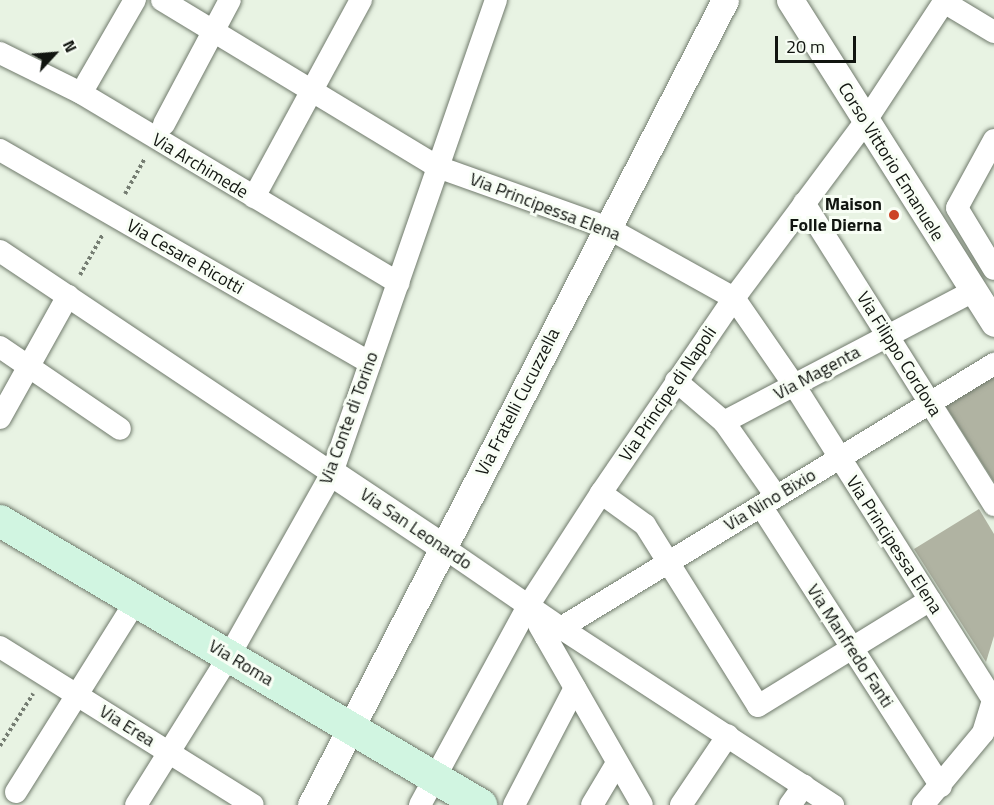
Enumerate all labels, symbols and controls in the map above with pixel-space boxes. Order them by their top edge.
north arrow [24,24,84,84]
scale bar [778,24,859,62]
text: 20 m [786,33,825,60]
text: N [57,36,83,56]
street label: Corso Vittorio Emanuele [833,79,949,245]
street label: Via Archimede [148,129,252,203]
street label: Via Principessa Elena [467,168,623,246]
place label: Maison Folle Dierna [789,194,882,236]
marker: Maison Folle Dierna [887,208,901,222]
street label: Via Cesare Ricotti [123,215,247,299]
street label: Via Filippo Cordova [852,288,946,420]
street label: Via Principe di Napoli [615,322,721,466]
street label: Via Fratelli Cucuzzella [471,325,565,479]
street label: Via Magenta [770,341,864,405]
street label: Via Conte di Torino [315,349,383,487]
street label: Via Nino Bixio [720,464,820,536]
street label: Via Principessa Elena [841,472,947,618]
street label: Via San Leonardo [356,484,476,574]
street label: Via Manfredo Fanti [802,580,898,712]
street label: Via Roma [205,635,277,691]
street label: Via Erea [95,701,159,751]

